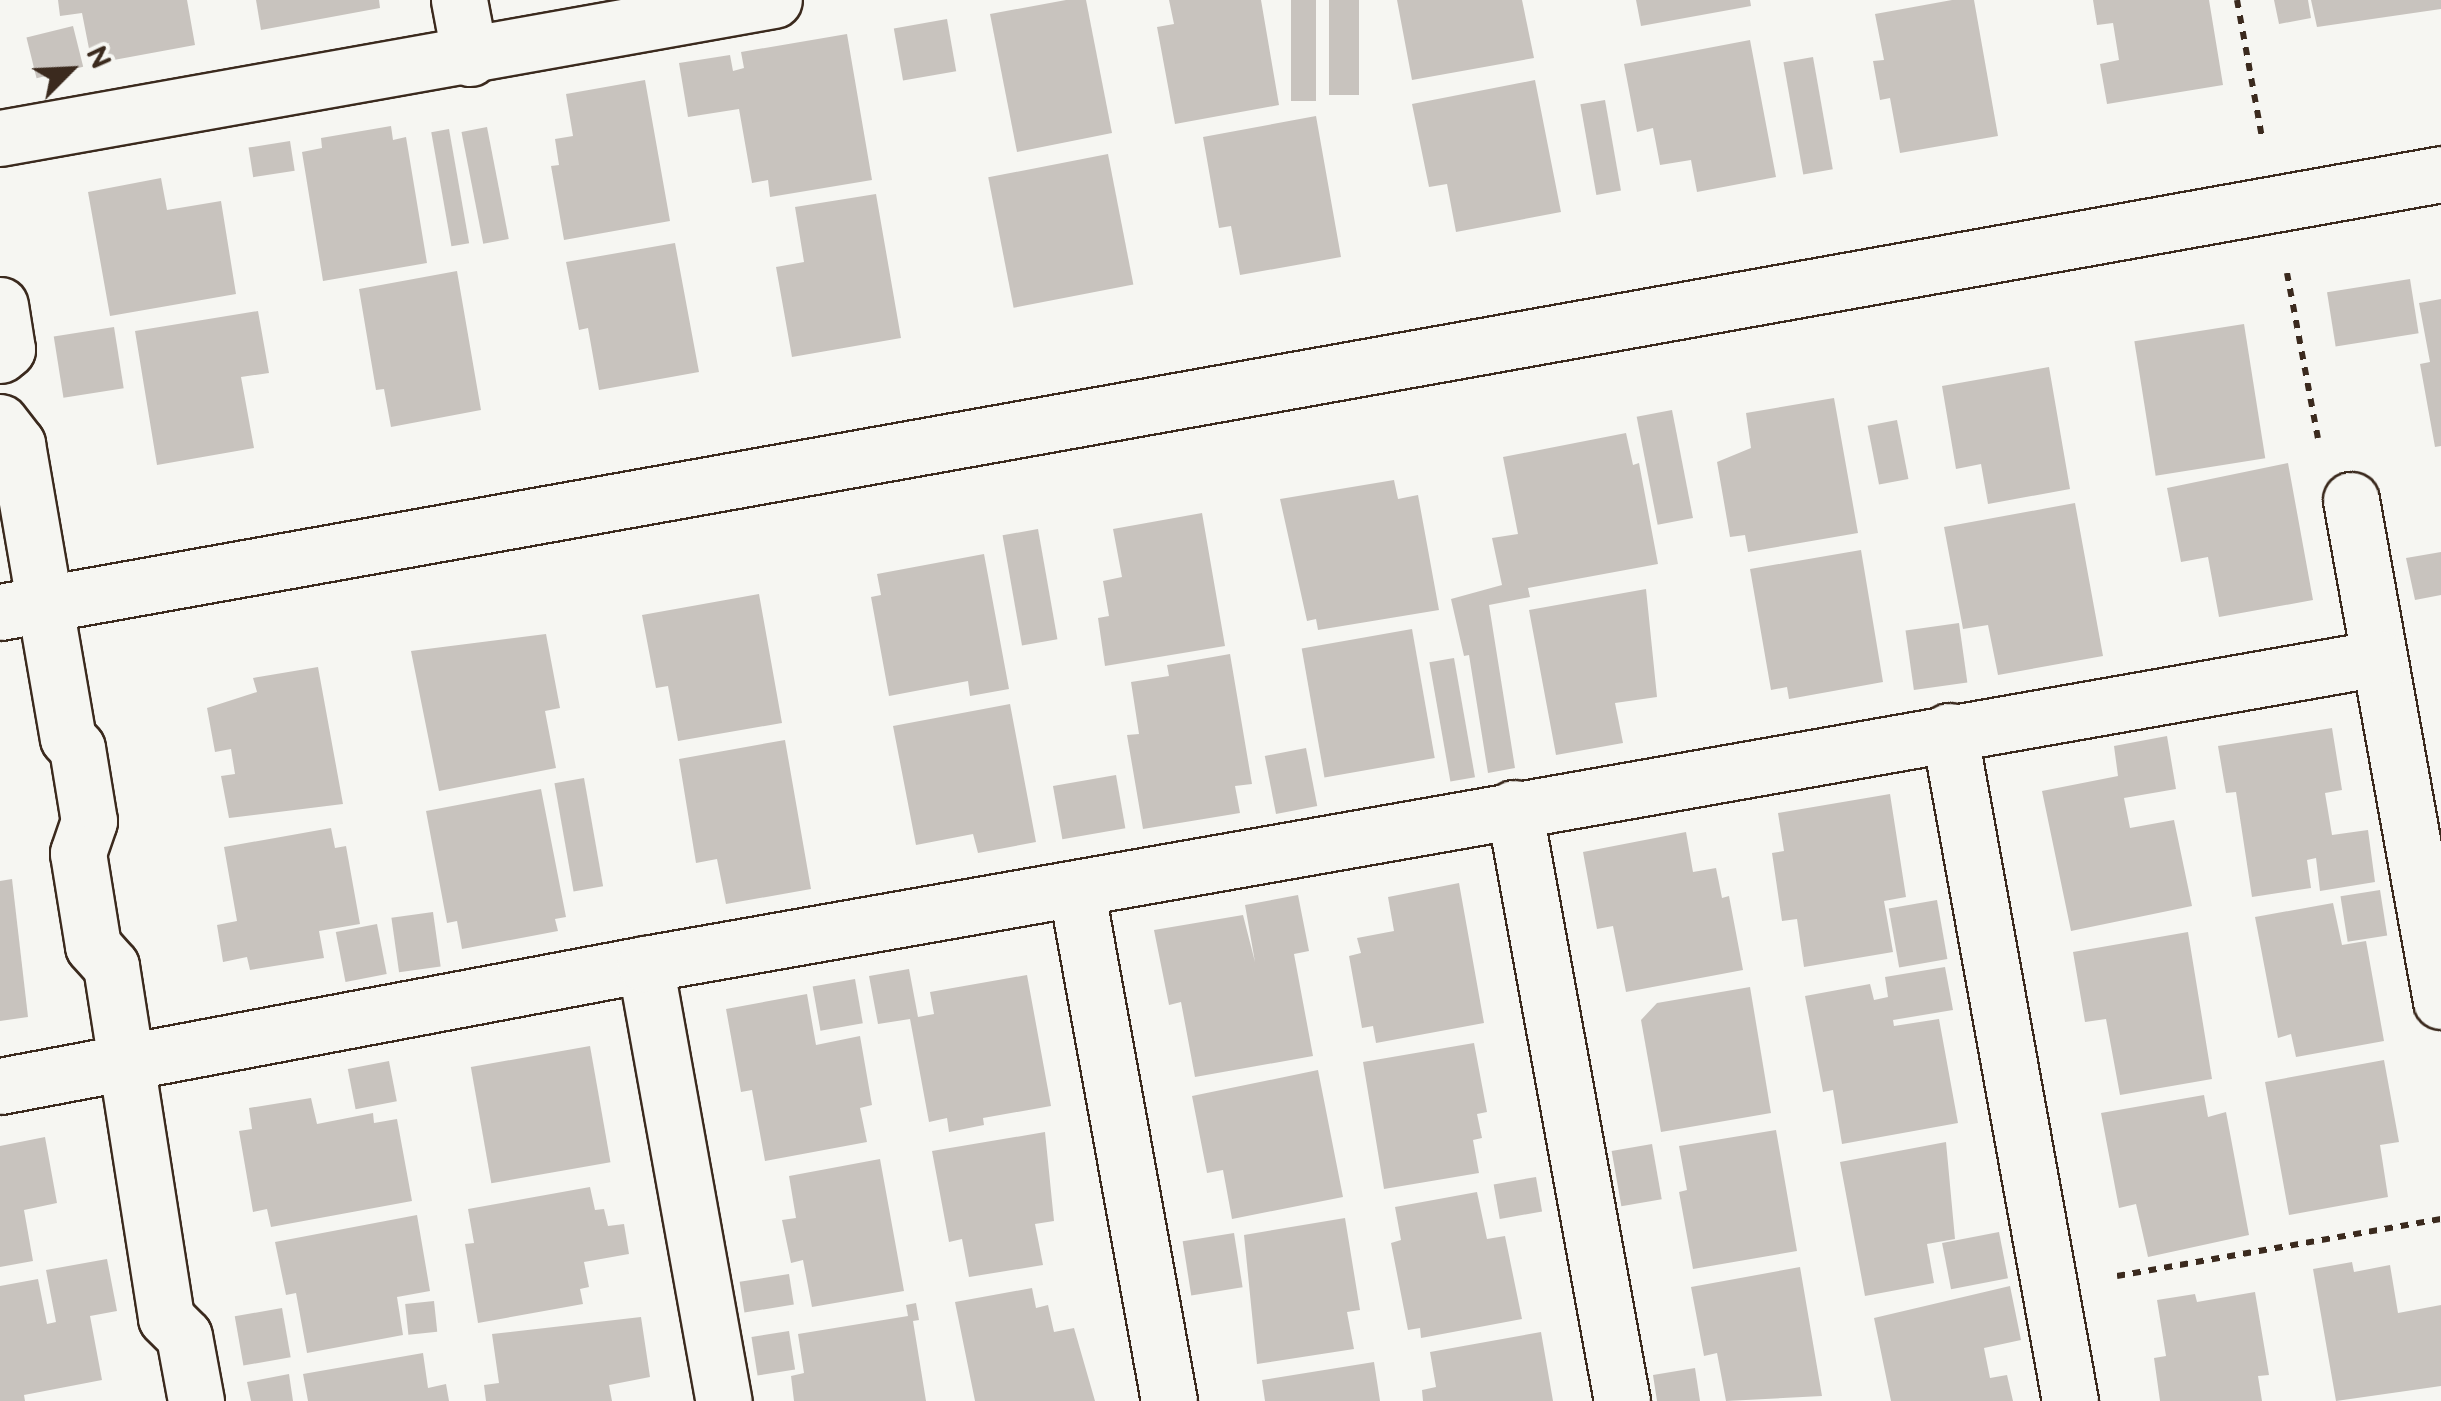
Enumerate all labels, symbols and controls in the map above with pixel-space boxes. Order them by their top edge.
north arrow [20,20,120,120]
text: N [79,41,117,74]

